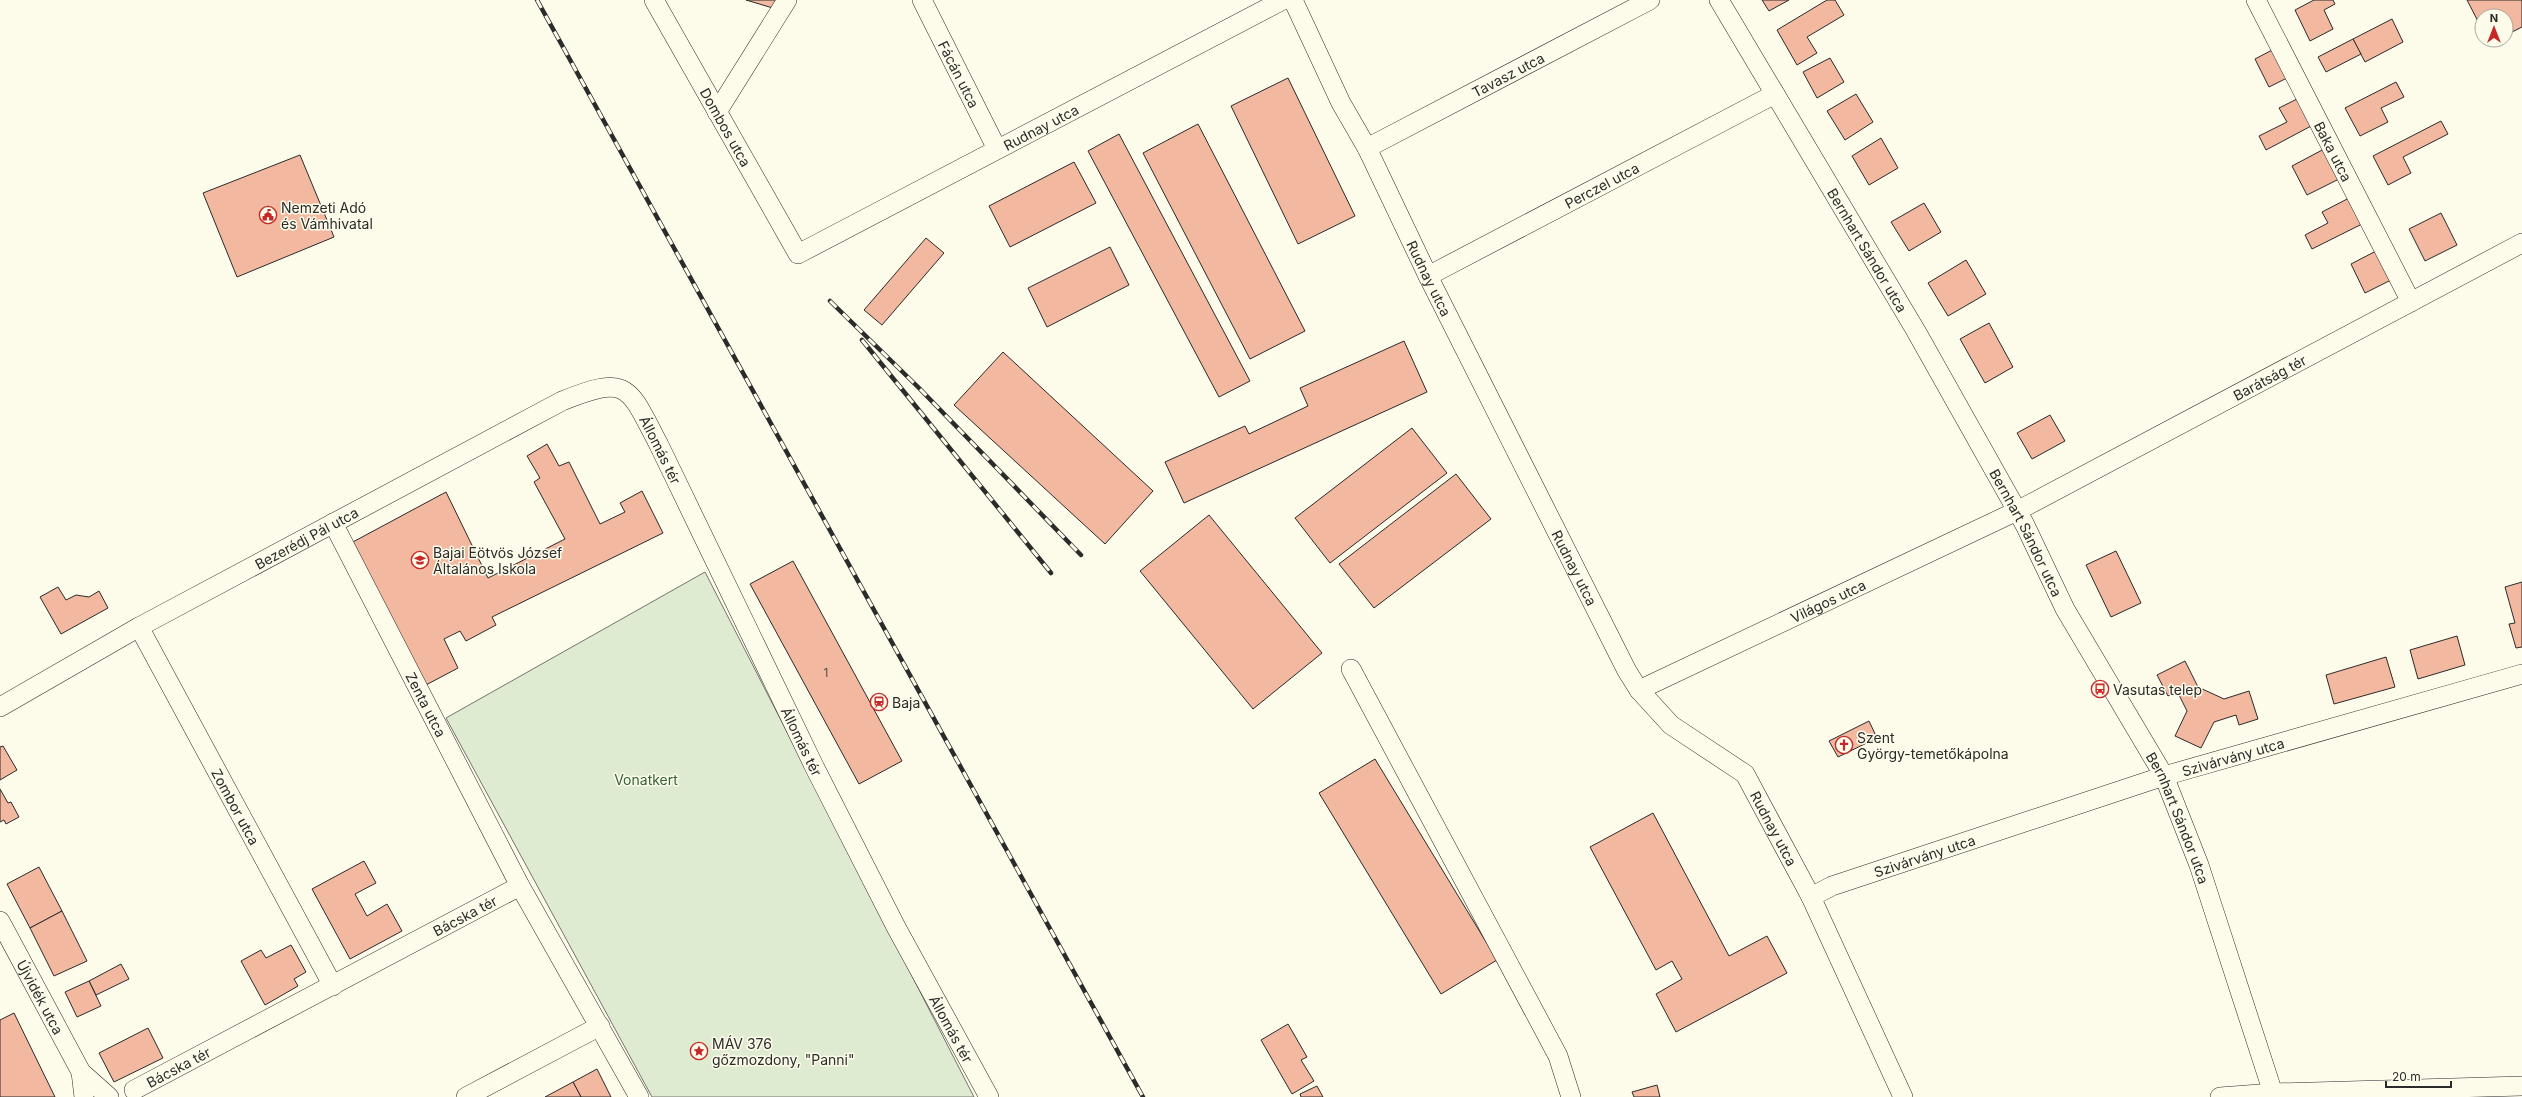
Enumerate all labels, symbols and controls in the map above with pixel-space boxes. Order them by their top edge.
north arrow [2474,8,2514,48]
text: N [2490,11,2498,25]
street label: Fácán utca [935,38,983,110]
street label: Tavasz utca [1469,48,1547,100]
street label: Dombos utca [697,85,755,169]
street label: Rudnay utca [1000,100,1081,154]
street label: Baka utca [2311,118,2356,184]
street label: Perczel utca [1561,158,1642,211]
street label: Bernhart Sándor utca [1824,185,1911,315]
place label: Nemzeti Adó és Vámhivatal [281,199,373,232]
public building icon: Nemzeti Adó és Vámhivatal [258,205,278,225]
street label: Rudnay utca [1404,238,1455,319]
street label: Barátság tér [2230,351,2309,403]
street label: Állomás tér [637,412,685,487]
street label: Bernhart Sándor utca [1987,466,2066,599]
street label: Bezerédj Pál utca [252,503,361,572]
street label: Rudnay utca [1549,527,1601,608]
place label: Bajai Eötvös József Általános Iskola [433,544,562,577]
school or university icon: Bajai Eötvös József Általános Iskola [410,550,430,570]
street label: Világos utca [1787,575,1868,626]
house number: 1 [824,665,828,680]
street label: Zenta utca [403,669,450,740]
bus stop icon: Vasutas telep [2090,679,2110,699]
place label: Vasutas telep [2113,681,2202,698]
station icon: Baja [869,692,889,712]
place label: Baja [892,694,920,711]
street label: Állomás tér [778,704,826,779]
place label: Szent György-temetőkápolna [1857,729,2009,762]
street label: Szivárvány utca [2180,734,2286,779]
church icon: Szent György-temetőkápolna [1834,735,1854,755]
street label: Bernhart Sándor utca [2143,749,2213,886]
street label: Zombor utca [208,765,264,848]
park label: Vonatkert [614,771,678,788]
street label: Rudnay utca [1747,788,1801,869]
street label: Szivárvány utca [1872,831,1977,880]
street label: Bácska tér [430,891,500,939]
street label: Újvidék utca [14,957,68,1037]
street label: Állomás tér [926,992,977,1065]
place label: MÁV 376 gőzmozdony, "Panni" [712,1035,855,1068]
place icon: MÁV 376 gőzmozdony, "Panni" [689,1041,709,1061]
street label: Bácska tér [143,1043,213,1090]
scale bar [2386,1063,2451,1089]
text: 20 m [2392,1069,2421,1084]

